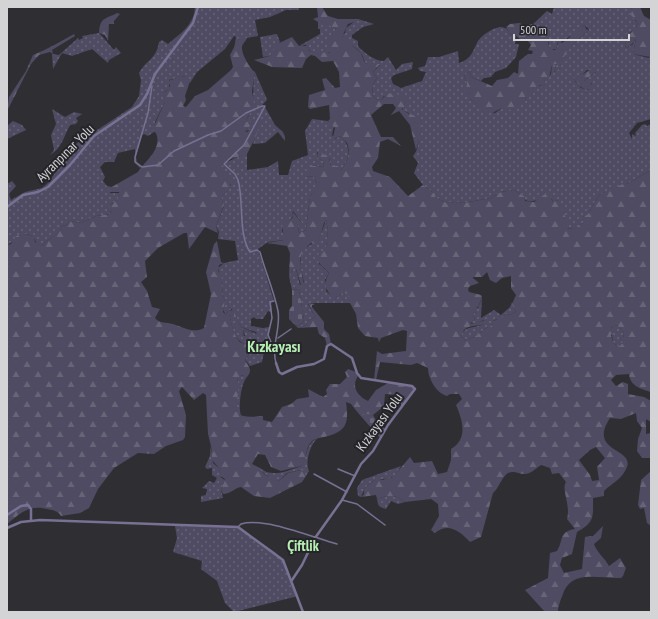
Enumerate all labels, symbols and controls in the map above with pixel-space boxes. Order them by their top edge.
scale bar [514,16,629,42]
text: 500 m [520,22,547,37]
street label: Ayranpınar Yolu [32,120,98,186]
district label: Kızkayası [247,336,301,356]
street label: Kızkayası Yolu [352,389,406,455]
district label: Çiftlik [287,536,320,555]

